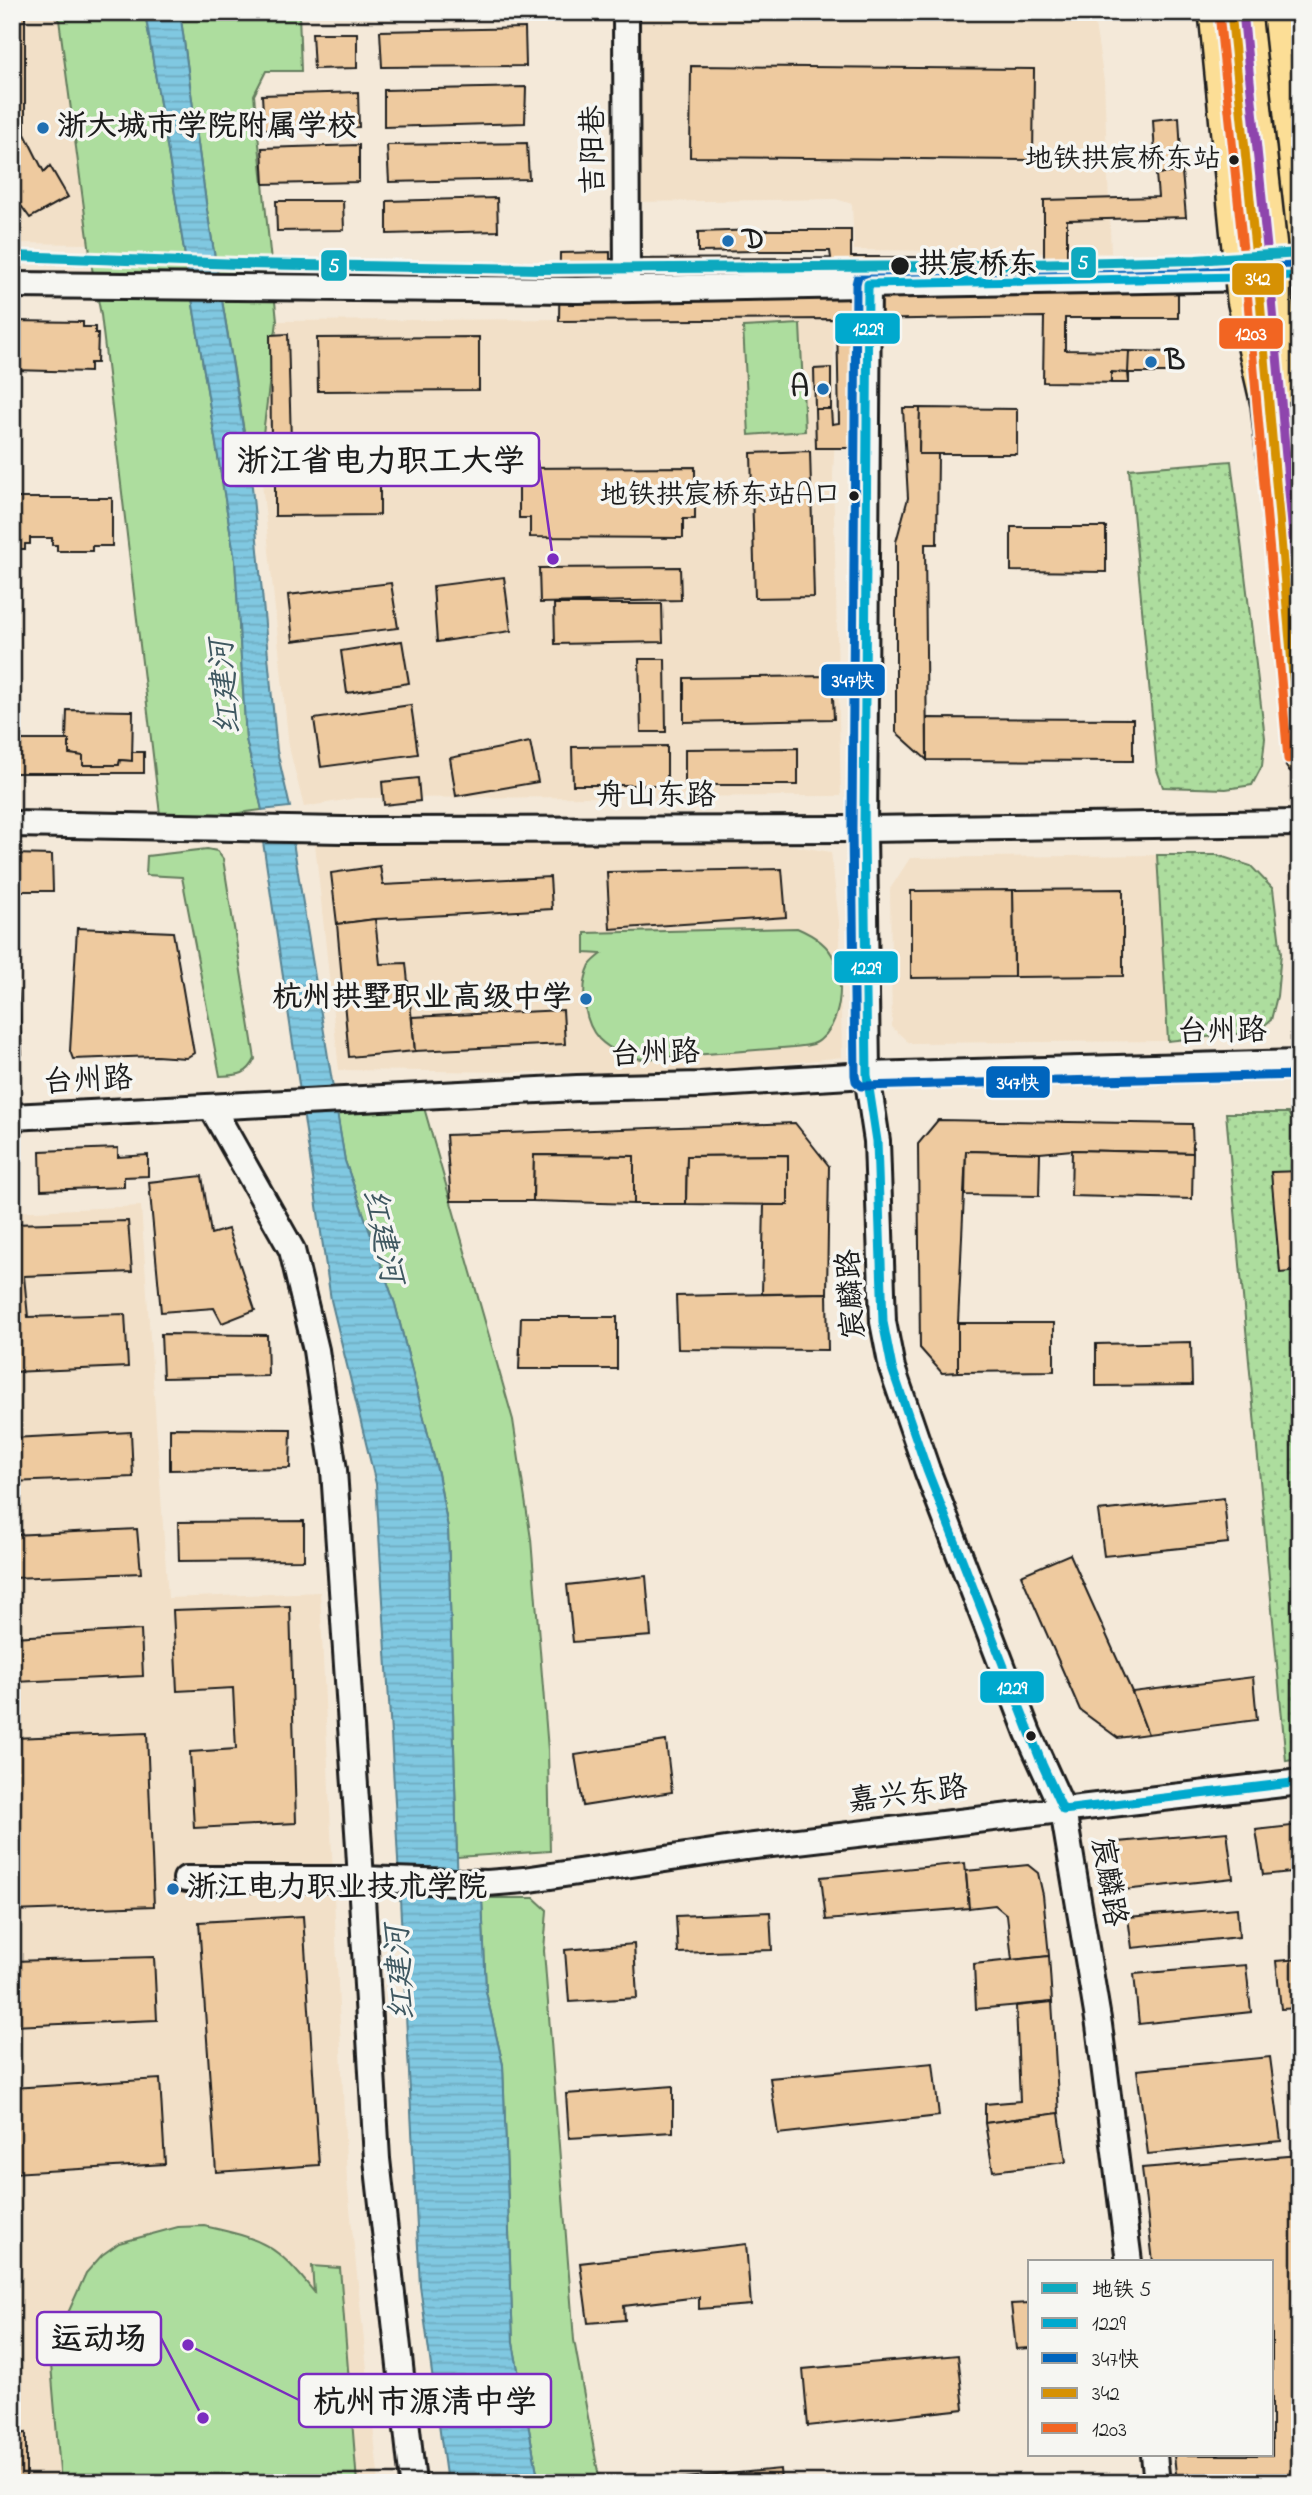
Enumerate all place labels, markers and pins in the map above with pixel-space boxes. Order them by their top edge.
place label: 浙大城市学院附属学校 [57,106,357,150]
marker: 浙大城市学院附属学校 [35,120,51,136]
place label: 地铁拱宸桥东站 [1025,140,1221,181]
marker: 地铁拱宸桥东站 [1227,153,1241,167]
place label: D [740,219,764,263]
marker: D [720,233,736,249]
place label: 拱宸桥东 [918,244,1038,288]
marker: 拱宸桥东 [889,255,911,277]
place label: B [1163,340,1185,384]
marker: B [1143,354,1159,370]
place label: A [791,367,809,411]
marker: A [815,381,831,397]
callout: 浙江省电力职工大学 [223,433,539,486]
place label: 地铁拱宸桥东站A口 [600,476,841,517]
marker: 地铁拱宸桥东站A口 [847,489,861,503]
place label: 杭州拱墅职业高级中学 [272,977,572,1021]
marker: 杭州拱墅职业高级中学 [578,991,594,1007]
unlabelled marker [1024,1729,1038,1743]
place label: 浙江电力职业技术学院 [187,1867,487,1911]
marker: 浙江电力职业技术学院 [165,1881,181,1897]
callout: 运动场 [37,2312,161,2365]
callout: 杭州市源清中学 [299,2374,551,2427]

